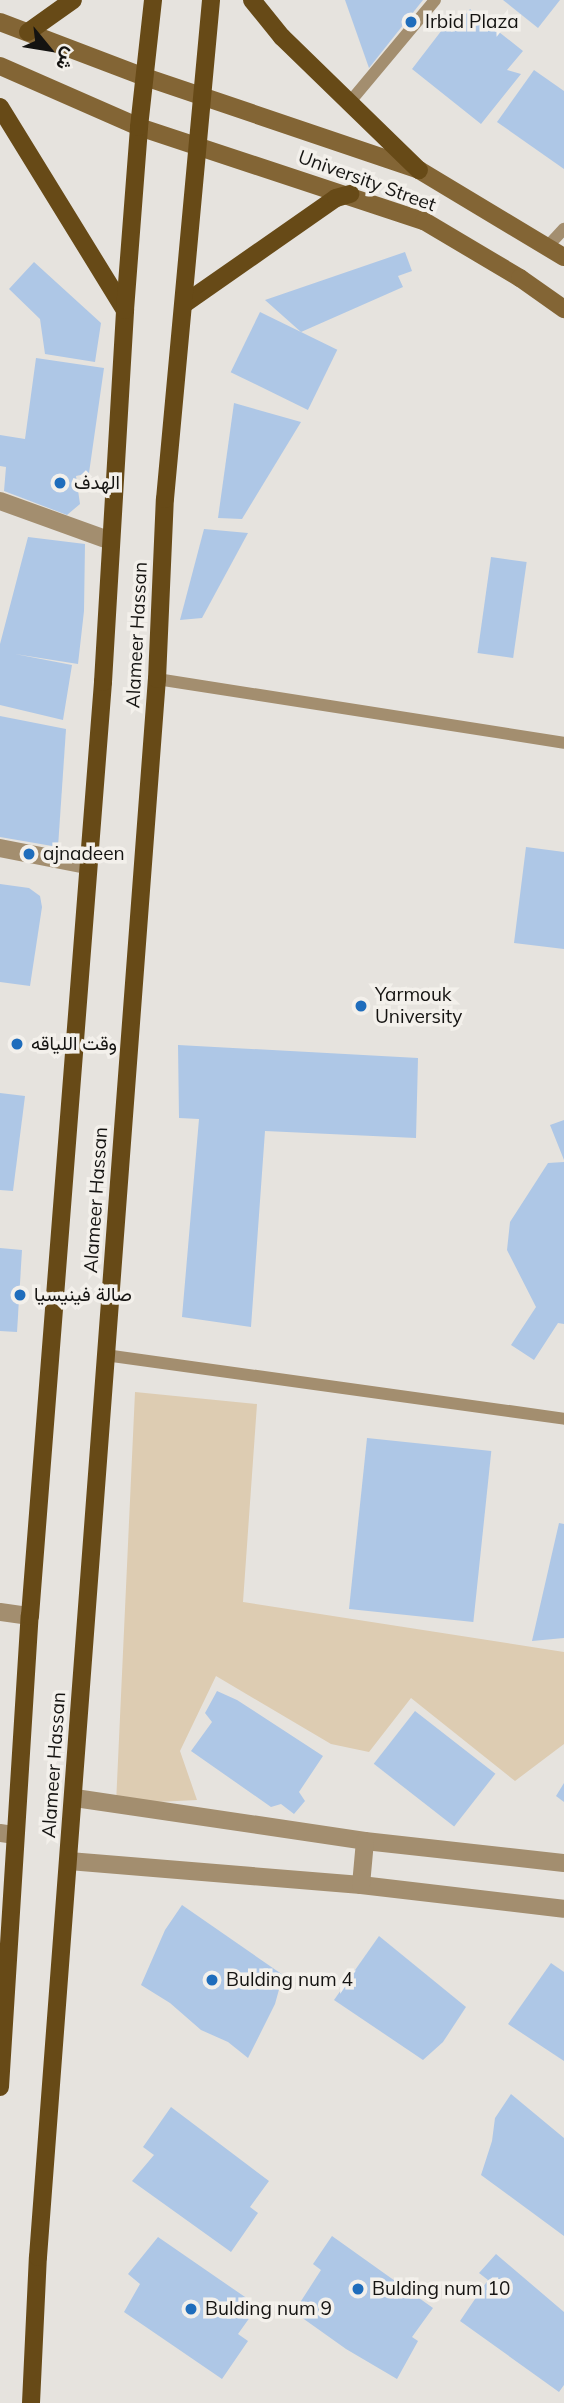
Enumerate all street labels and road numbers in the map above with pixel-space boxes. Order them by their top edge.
street label: University Street [295,146,439,216]
street label: Alameer Hassan [122,561,152,709]
street label: Alameer Hassan [80,1126,112,1274]
street label: Alameer Hassan [38,1691,70,1839]

